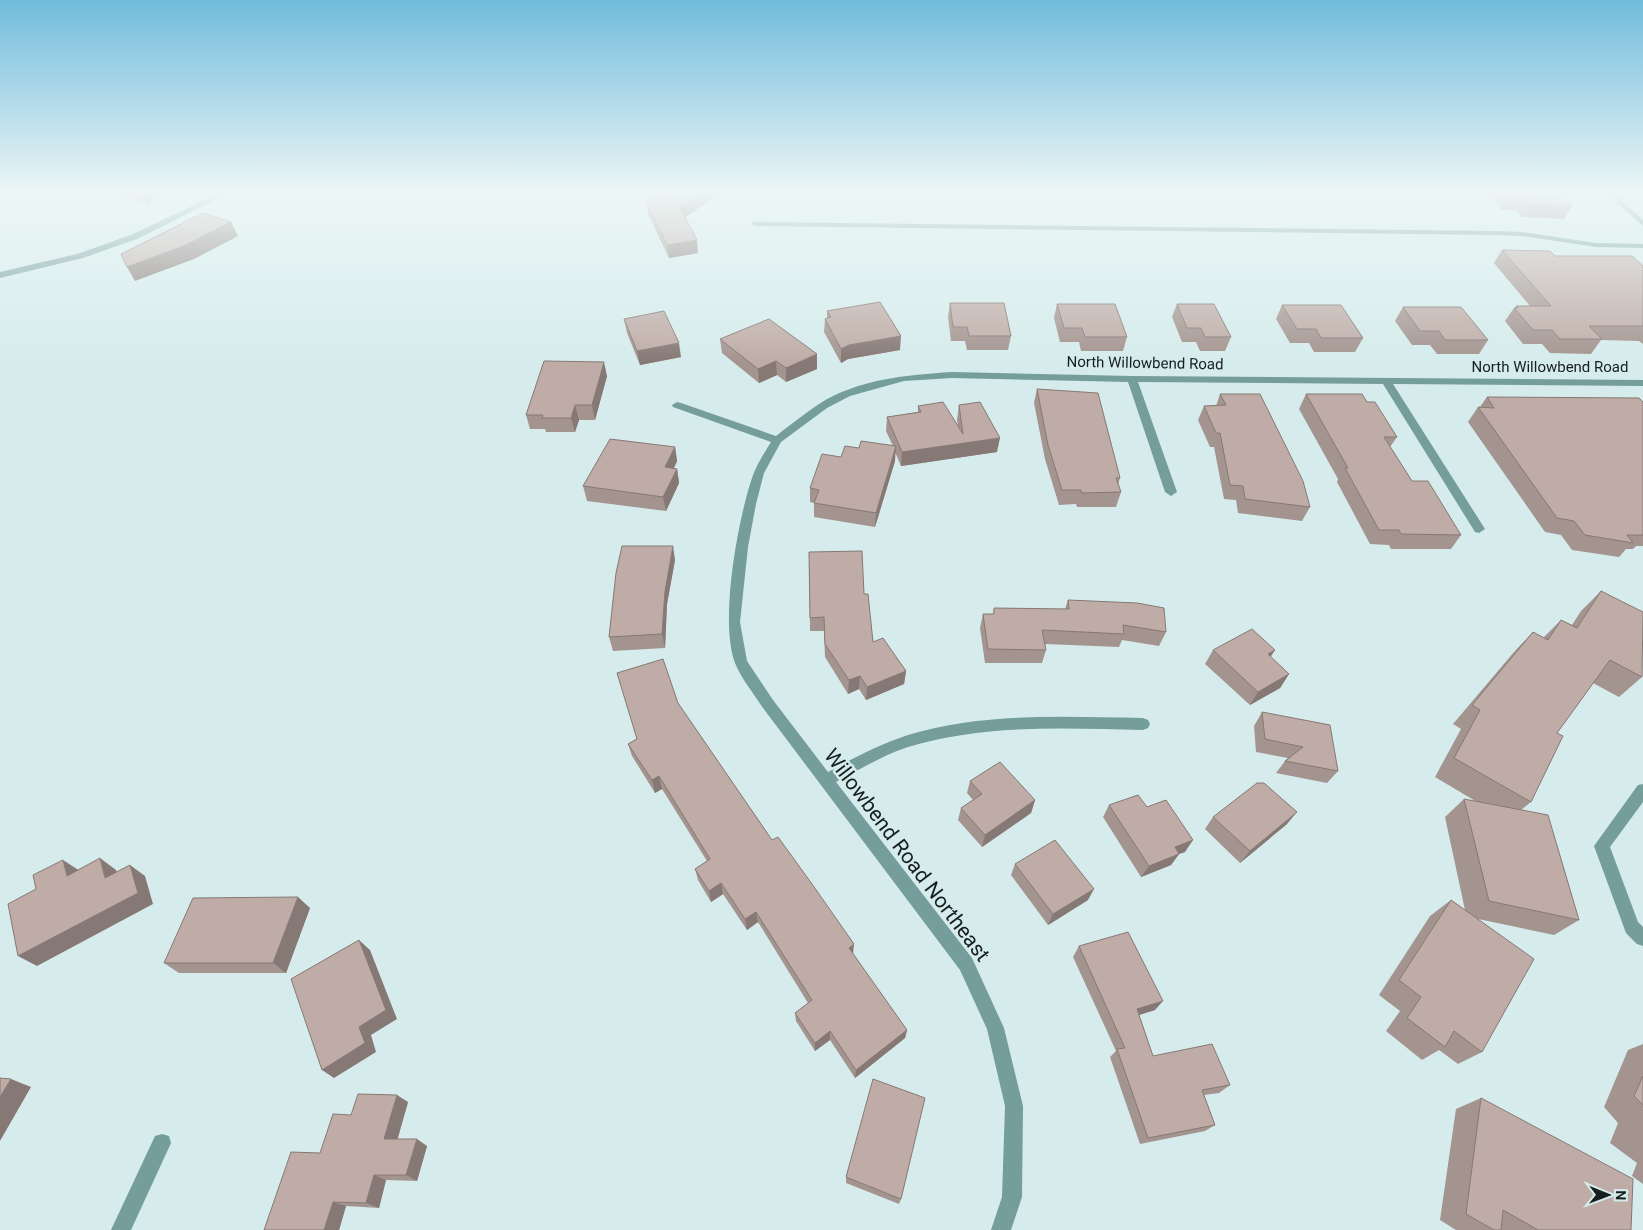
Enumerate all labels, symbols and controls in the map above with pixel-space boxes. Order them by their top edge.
street label: North Willowbend Road [1066,353,1224,373]
street label: North Willowbend Road [1472,358,1628,376]
street label: Willowbend Road Northeast [819,744,995,966]
north arrow [1583,1170,1633,1220]
text: N [1613,1190,1629,1200]

